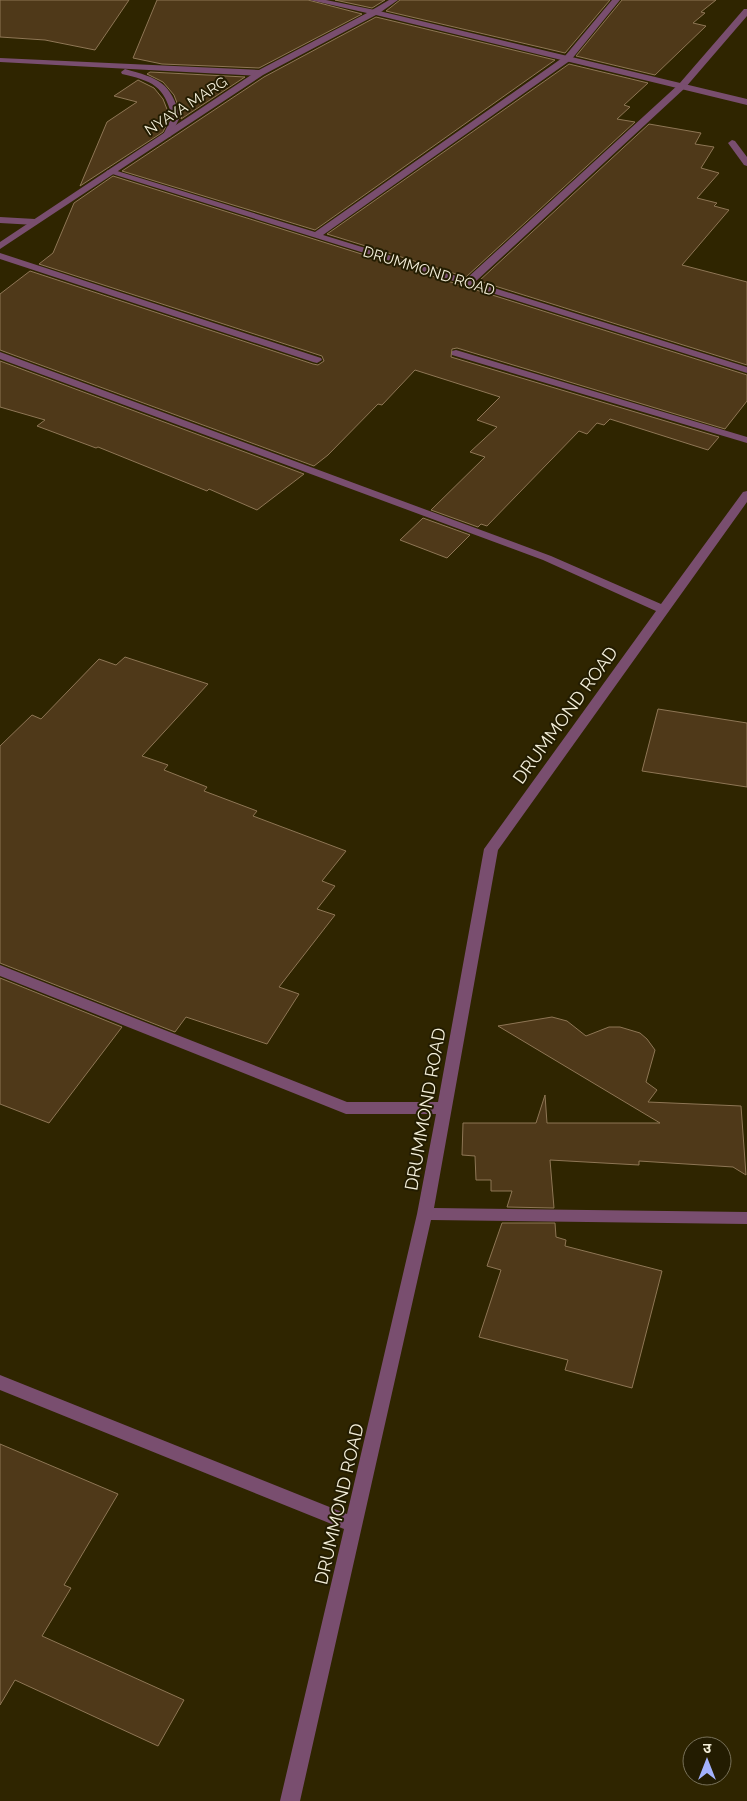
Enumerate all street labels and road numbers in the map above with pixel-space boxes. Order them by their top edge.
street label: NYAYA MARG [141,73,231,139]
street label: DRUMMOND ROAD [361,242,497,300]
street label: DRUMMOND ROAD [508,642,622,788]
street label: DRUMMOND ROAD [400,1026,450,1192]
street label: DRUMMOND ROAD [310,1421,368,1587]

